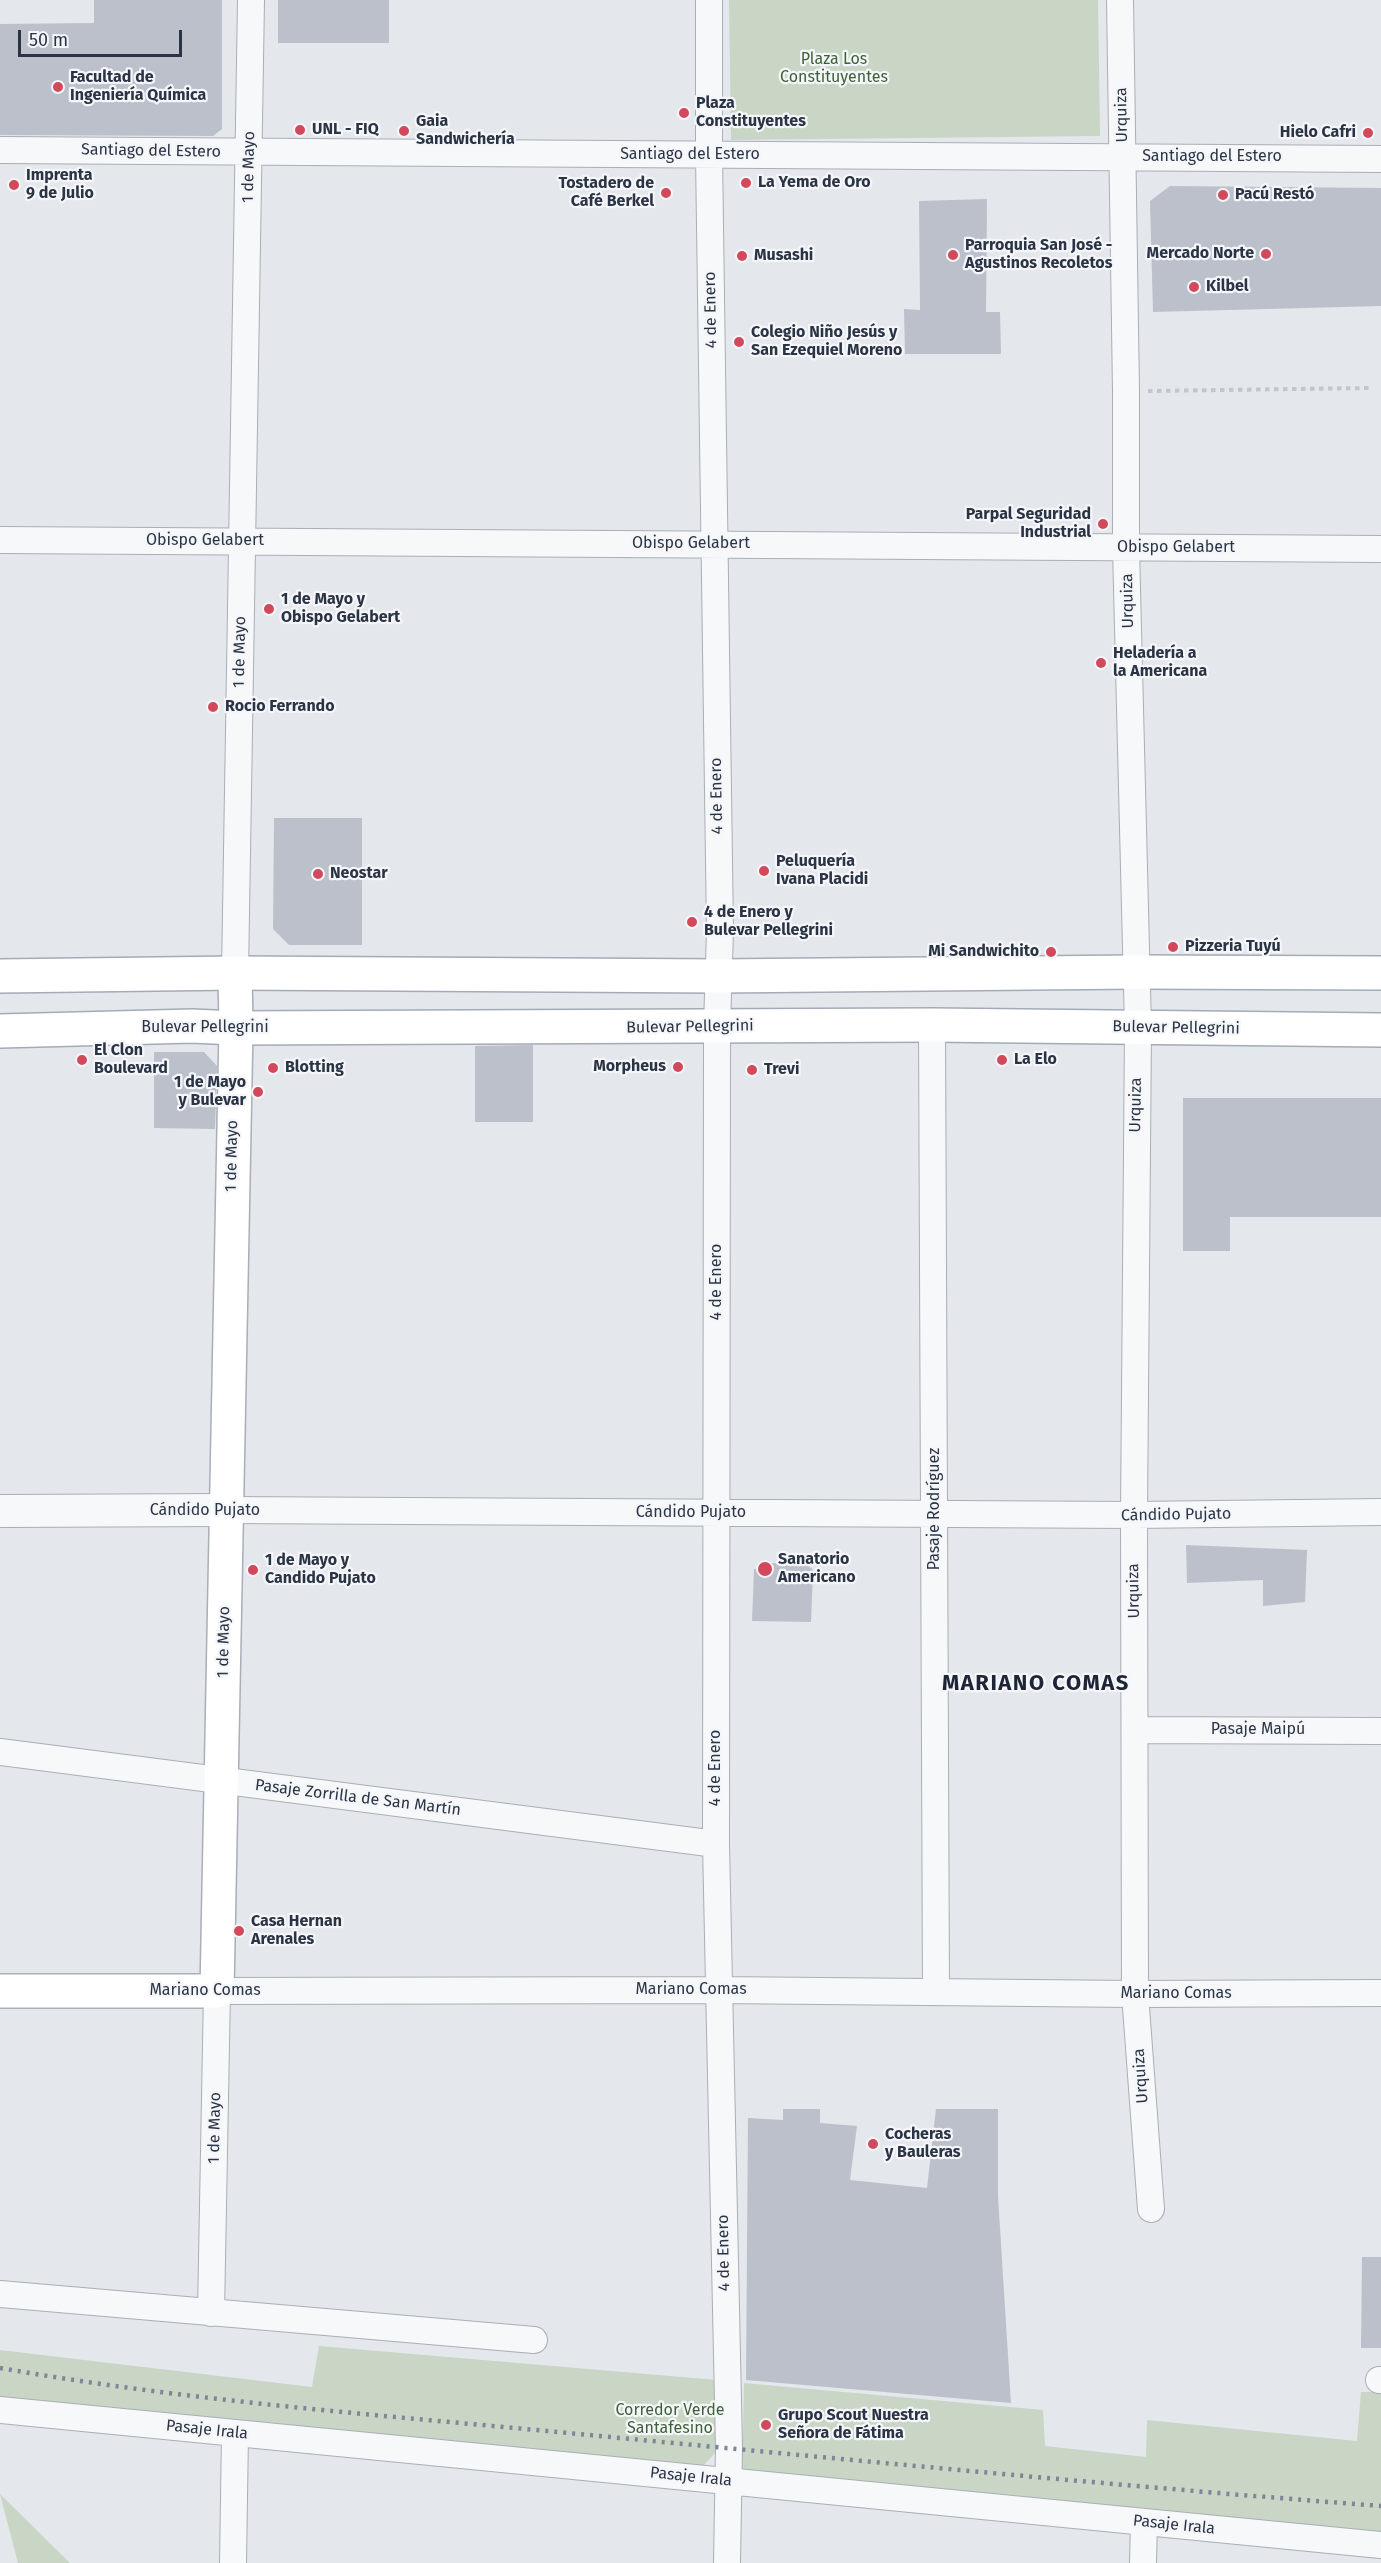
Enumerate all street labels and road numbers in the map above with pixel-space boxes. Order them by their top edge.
street label: Urquiza [1112,87,1132,143]
street label: 1 de Mayo [239,131,259,203]
street label: Santiago del Estero [81,140,221,162]
street label: Santiago del Estero [620,145,760,165]
street label: Santiago del Estero [1142,147,1282,167]
street label: 4 de Enero [701,271,721,349]
street label: Obispo Gelabert [146,531,264,551]
street label: Obispo Gelabert [632,534,750,554]
street label: Obispo Gelabert [1117,538,1235,558]
street label: Urquiza [1118,573,1138,629]
street label: 1 de Mayo [230,616,250,688]
street label: 4 de Enero [707,757,727,835]
street label: Bulevar Pellegrini [626,1016,754,1038]
street label: Bulevar Pellegrini [1112,1017,1240,1039]
street label: Bulevar Pellegrini [141,1018,269,1038]
street label: Urquiza [1126,1077,1146,1133]
street label: 1 de Mayo [222,1120,242,1192]
street label: 4 de Enero [707,1244,727,1320]
street label: Pasaje Rodríguez [925,1448,945,1570]
street label: Cándido Pujato [150,1501,260,1521]
street label: Cándido Pujato [636,1503,746,1523]
street label: Cándido Pujato [1121,1504,1231,1526]
street label: Urquiza [1124,1563,1144,1619]
street label: 1 de Mayo [214,1606,234,1678]
street label: Pasaje Maipú [1211,1720,1305,1740]
street label: 4 de Enero [706,1730,726,1806]
street label: Pasaje Zorrilla de San Martín [254,1776,462,1820]
street label: Mariano Comas [635,1980,747,2000]
street label: Mariano Comas [149,1981,261,2001]
street label: Mariano Comas [1120,1984,1232,2004]
street label: Urquiza [1130,2048,1152,2104]
street label: 1 de Mayo [205,2092,225,2164]
street label: 4 de Enero [714,2214,734,2292]
street label: Pasaje Irala [165,2416,249,2444]
street label: Pasaje Irala [649,2463,733,2491]
street label: Pasaje Irala [1132,2511,1216,2539]

